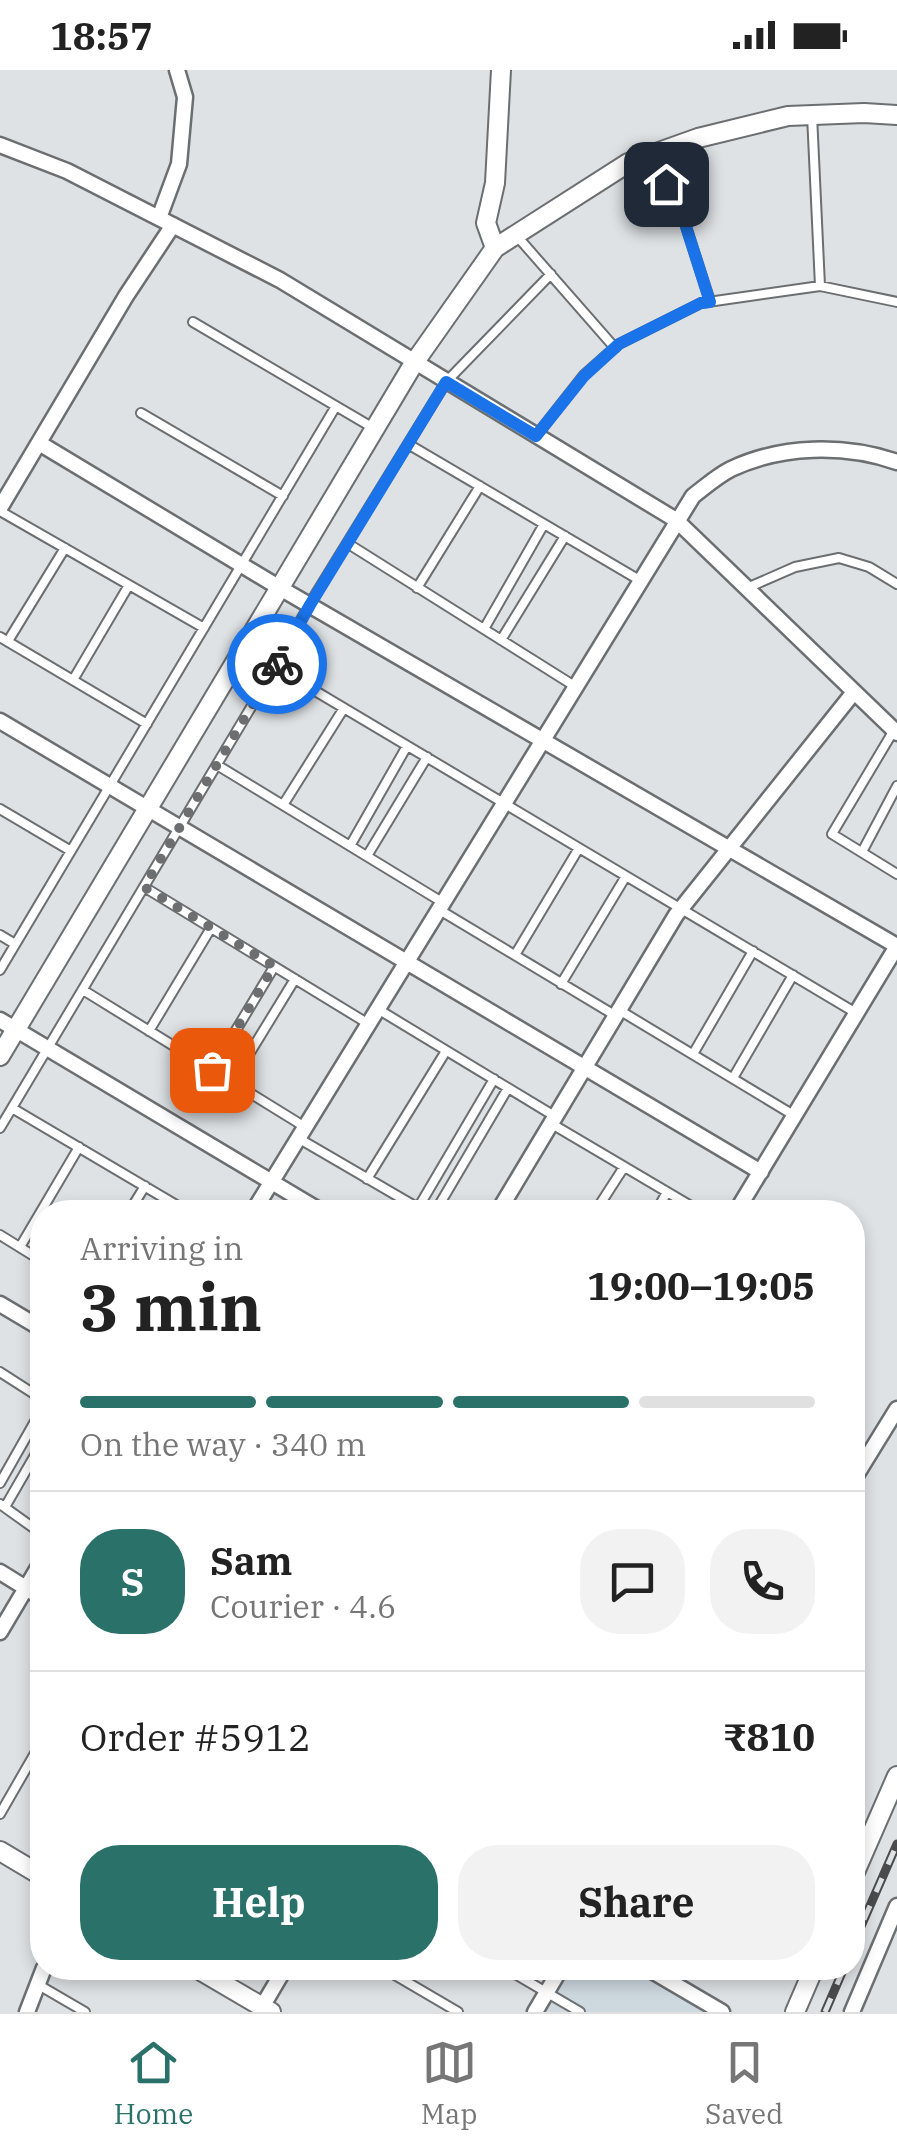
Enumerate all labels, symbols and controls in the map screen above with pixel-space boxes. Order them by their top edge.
text: 18:57 [50,11,153,60]
pin [624,142,709,227]
icon: home [639,157,694,212]
courier [227,614,327,714]
icon: bike [250,637,305,692]
pin [170,1028,255,1113]
icon: bag [185,1043,240,1098]
text: Arriving in [80,1227,243,1269]
text: 19:00–19:05 [587,1261,815,1310]
text: 3 min [80,1264,262,1349]
text: On the way · 340 m [80,1423,366,1465]
button: chat [580,1529,685,1634]
button: phone [710,1529,815,1634]
text: Sam [210,1536,293,1585]
text: S [121,1557,144,1606]
text: Courier · 4.6 [210,1585,396,1627]
text: Order #5912 [80,1712,311,1761]
text: ₹810 [722,1712,815,1761]
button: Help [80,1845,438,1960]
button: Share [458,1845,815,1960]
tab: Home [114,2035,193,2132]
tab: Map [421,2035,478,2132]
tab: Saved [705,2035,783,2132]

